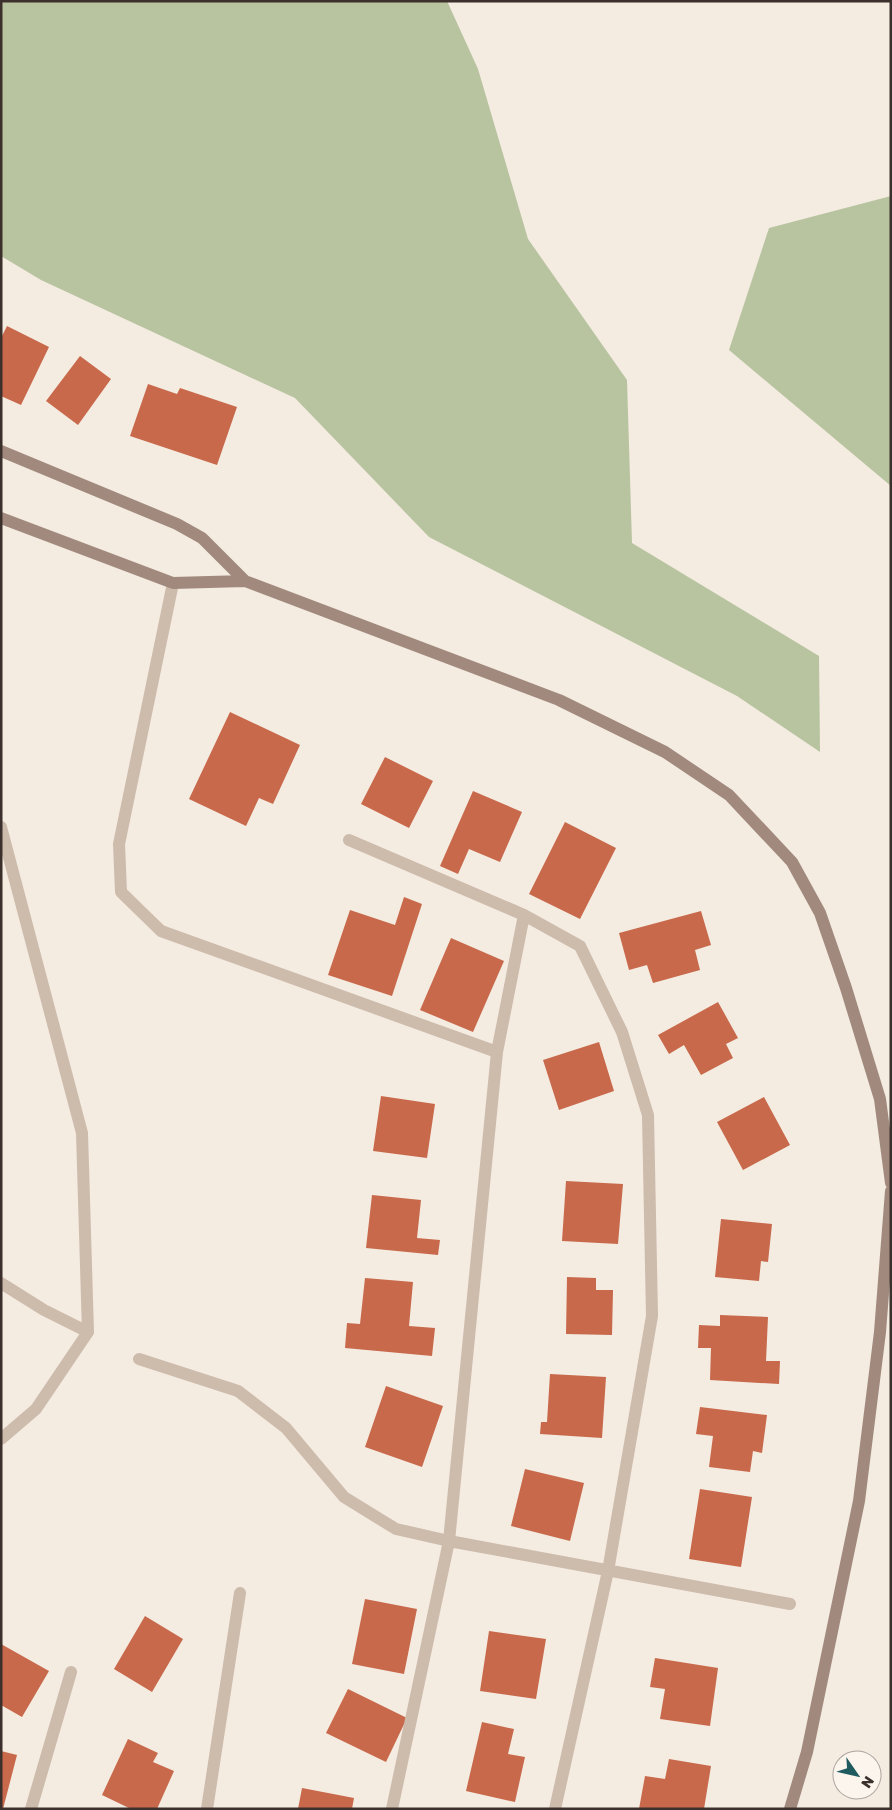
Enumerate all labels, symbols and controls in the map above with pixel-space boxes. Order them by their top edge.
north arrow [832,1750,882,1800]
text: N [858,1773,878,1792]

